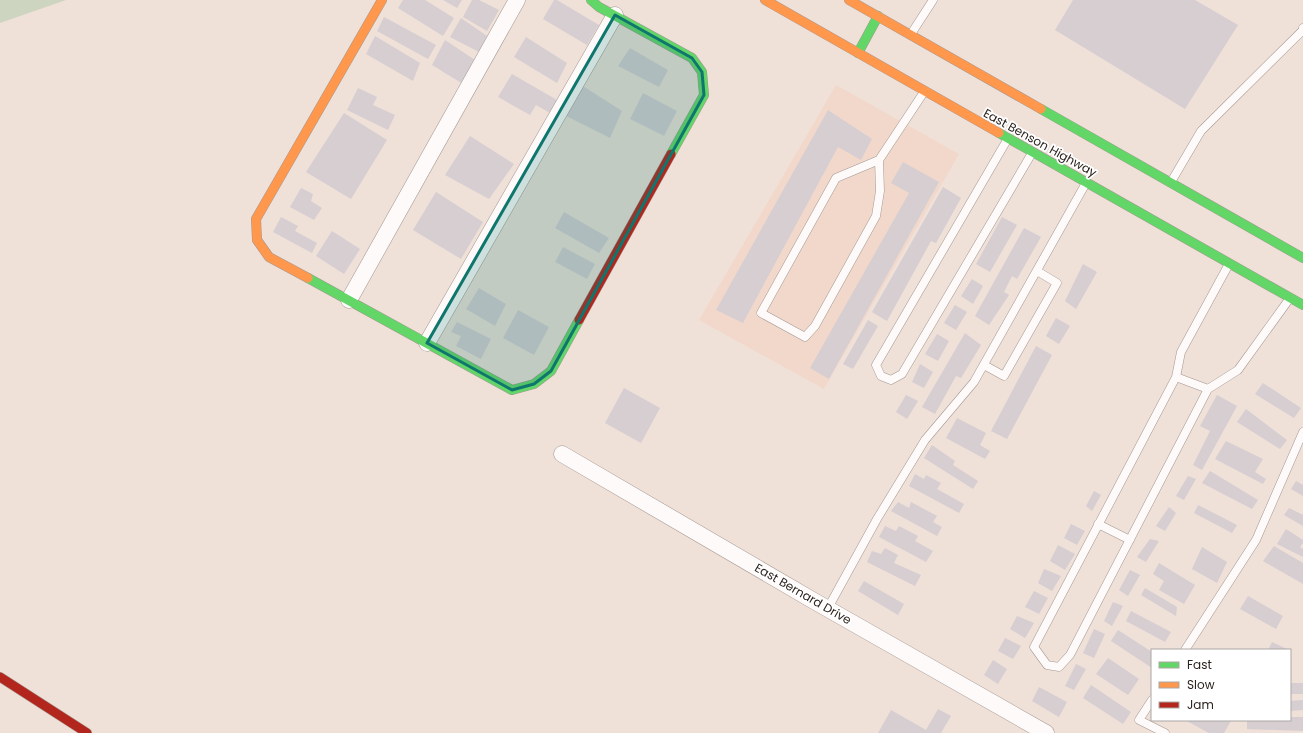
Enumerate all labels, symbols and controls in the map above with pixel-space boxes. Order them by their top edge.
street label: East Benson Highway [981,104,1100,181]
street label: East Bernard Drive [752,559,855,628]
legend [1151,649,1291,721]
text: Fast [1187,656,1212,673]
text: Slow [1187,676,1215,693]
text: Jam [1187,696,1214,713]

